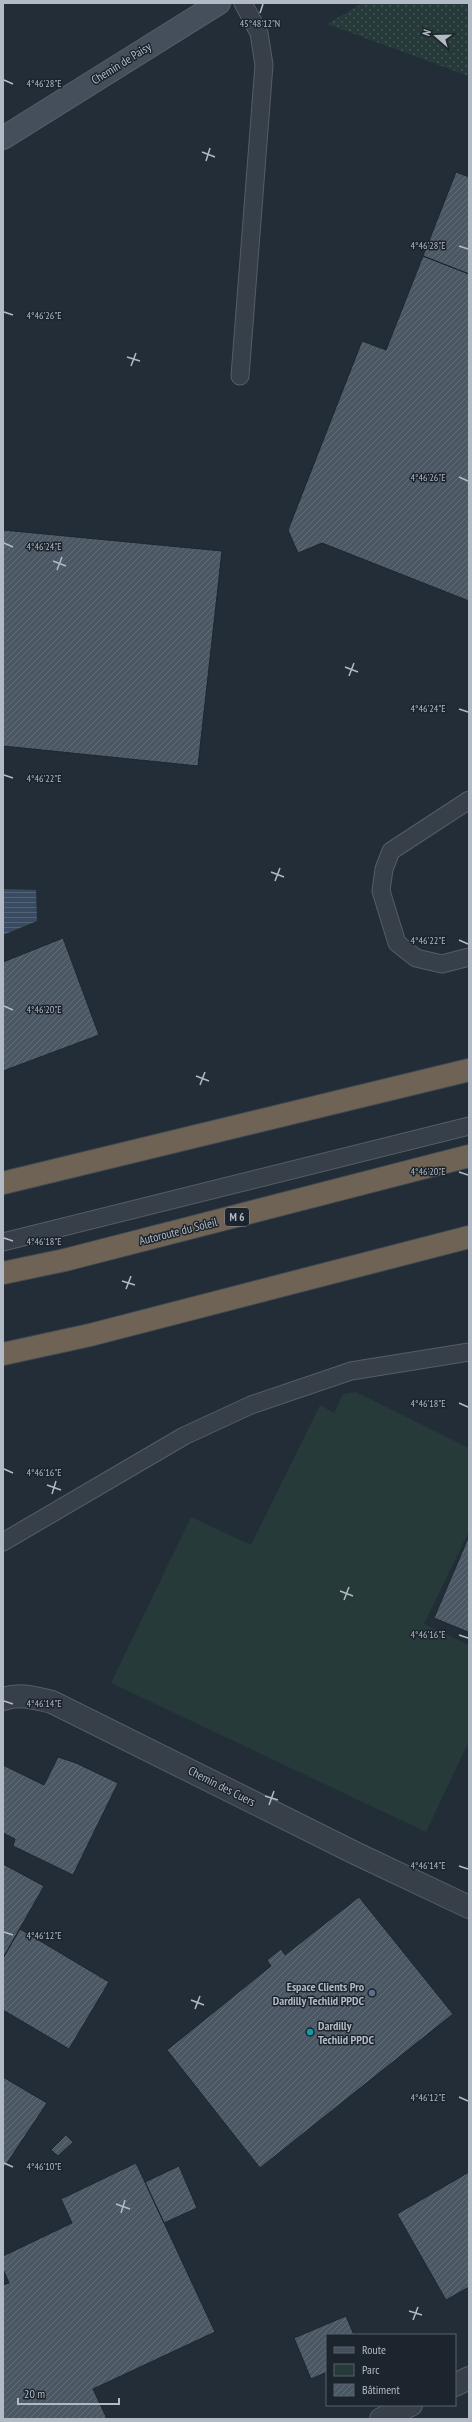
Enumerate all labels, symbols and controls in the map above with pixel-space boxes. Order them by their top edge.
north arrow [416,16,456,56]
text: 45°48'12"N [240,17,280,30]
text: N [419,27,434,38]
street label: Chemin de Paisy [88,38,154,87]
text: 4°46'28"E [27,77,61,90]
text: 4°46'28"E [411,239,445,252]
text: 4°46'26"E [27,309,61,322]
text: 4°46'26"E [411,471,445,484]
text: 4°46'24"E [27,540,61,553]
text: 4°46'24"E [411,702,445,715]
text: 4°46'22"E [27,772,61,785]
text: 4°46'22"E [411,934,445,947]
text: 4°46'20"E [27,1003,61,1016]
text: 4°46'20"E [411,1165,445,1178]
road number: M 6 [225,1208,249,1226]
street label: Autoroute du Soleil [137,1214,219,1248]
text: 4°46'18"E [27,1235,61,1248]
text: 4°46'18"E [411,1397,445,1410]
text: 4°46'16"E [27,1466,61,1479]
text: 4°46'16"E [411,1628,445,1641]
text: 4°46'14"E [27,1697,61,1710]
street label: Chemin des Cuers [186,1763,258,1809]
text: 4°46'14"E [411,1859,445,1872]
text: 4°46'12"E [27,1929,61,1942]
place label: Espace Clients Pro Dardilly Techlid PPDC [273,1979,365,2008]
marker: Espace Clients Pro Dardilly Techlid PPDC [367,1988,377,1998]
place label: Dardilly Techlid PPDC [318,2018,374,2047]
marker: Dardilly Techlid PPDC [305,2027,315,2037]
text: 4°46'12"E [411,2091,445,2104]
text: 4°46'10"E [27,2160,61,2173]
legend [326,2334,456,2406]
text: Route [362,2342,386,2357]
text: Parc [362,2362,380,2377]
scale bar [18,2380,119,2406]
text: Bâtiment [362,2382,400,2397]
text: 20 m [24,2386,45,2401]

